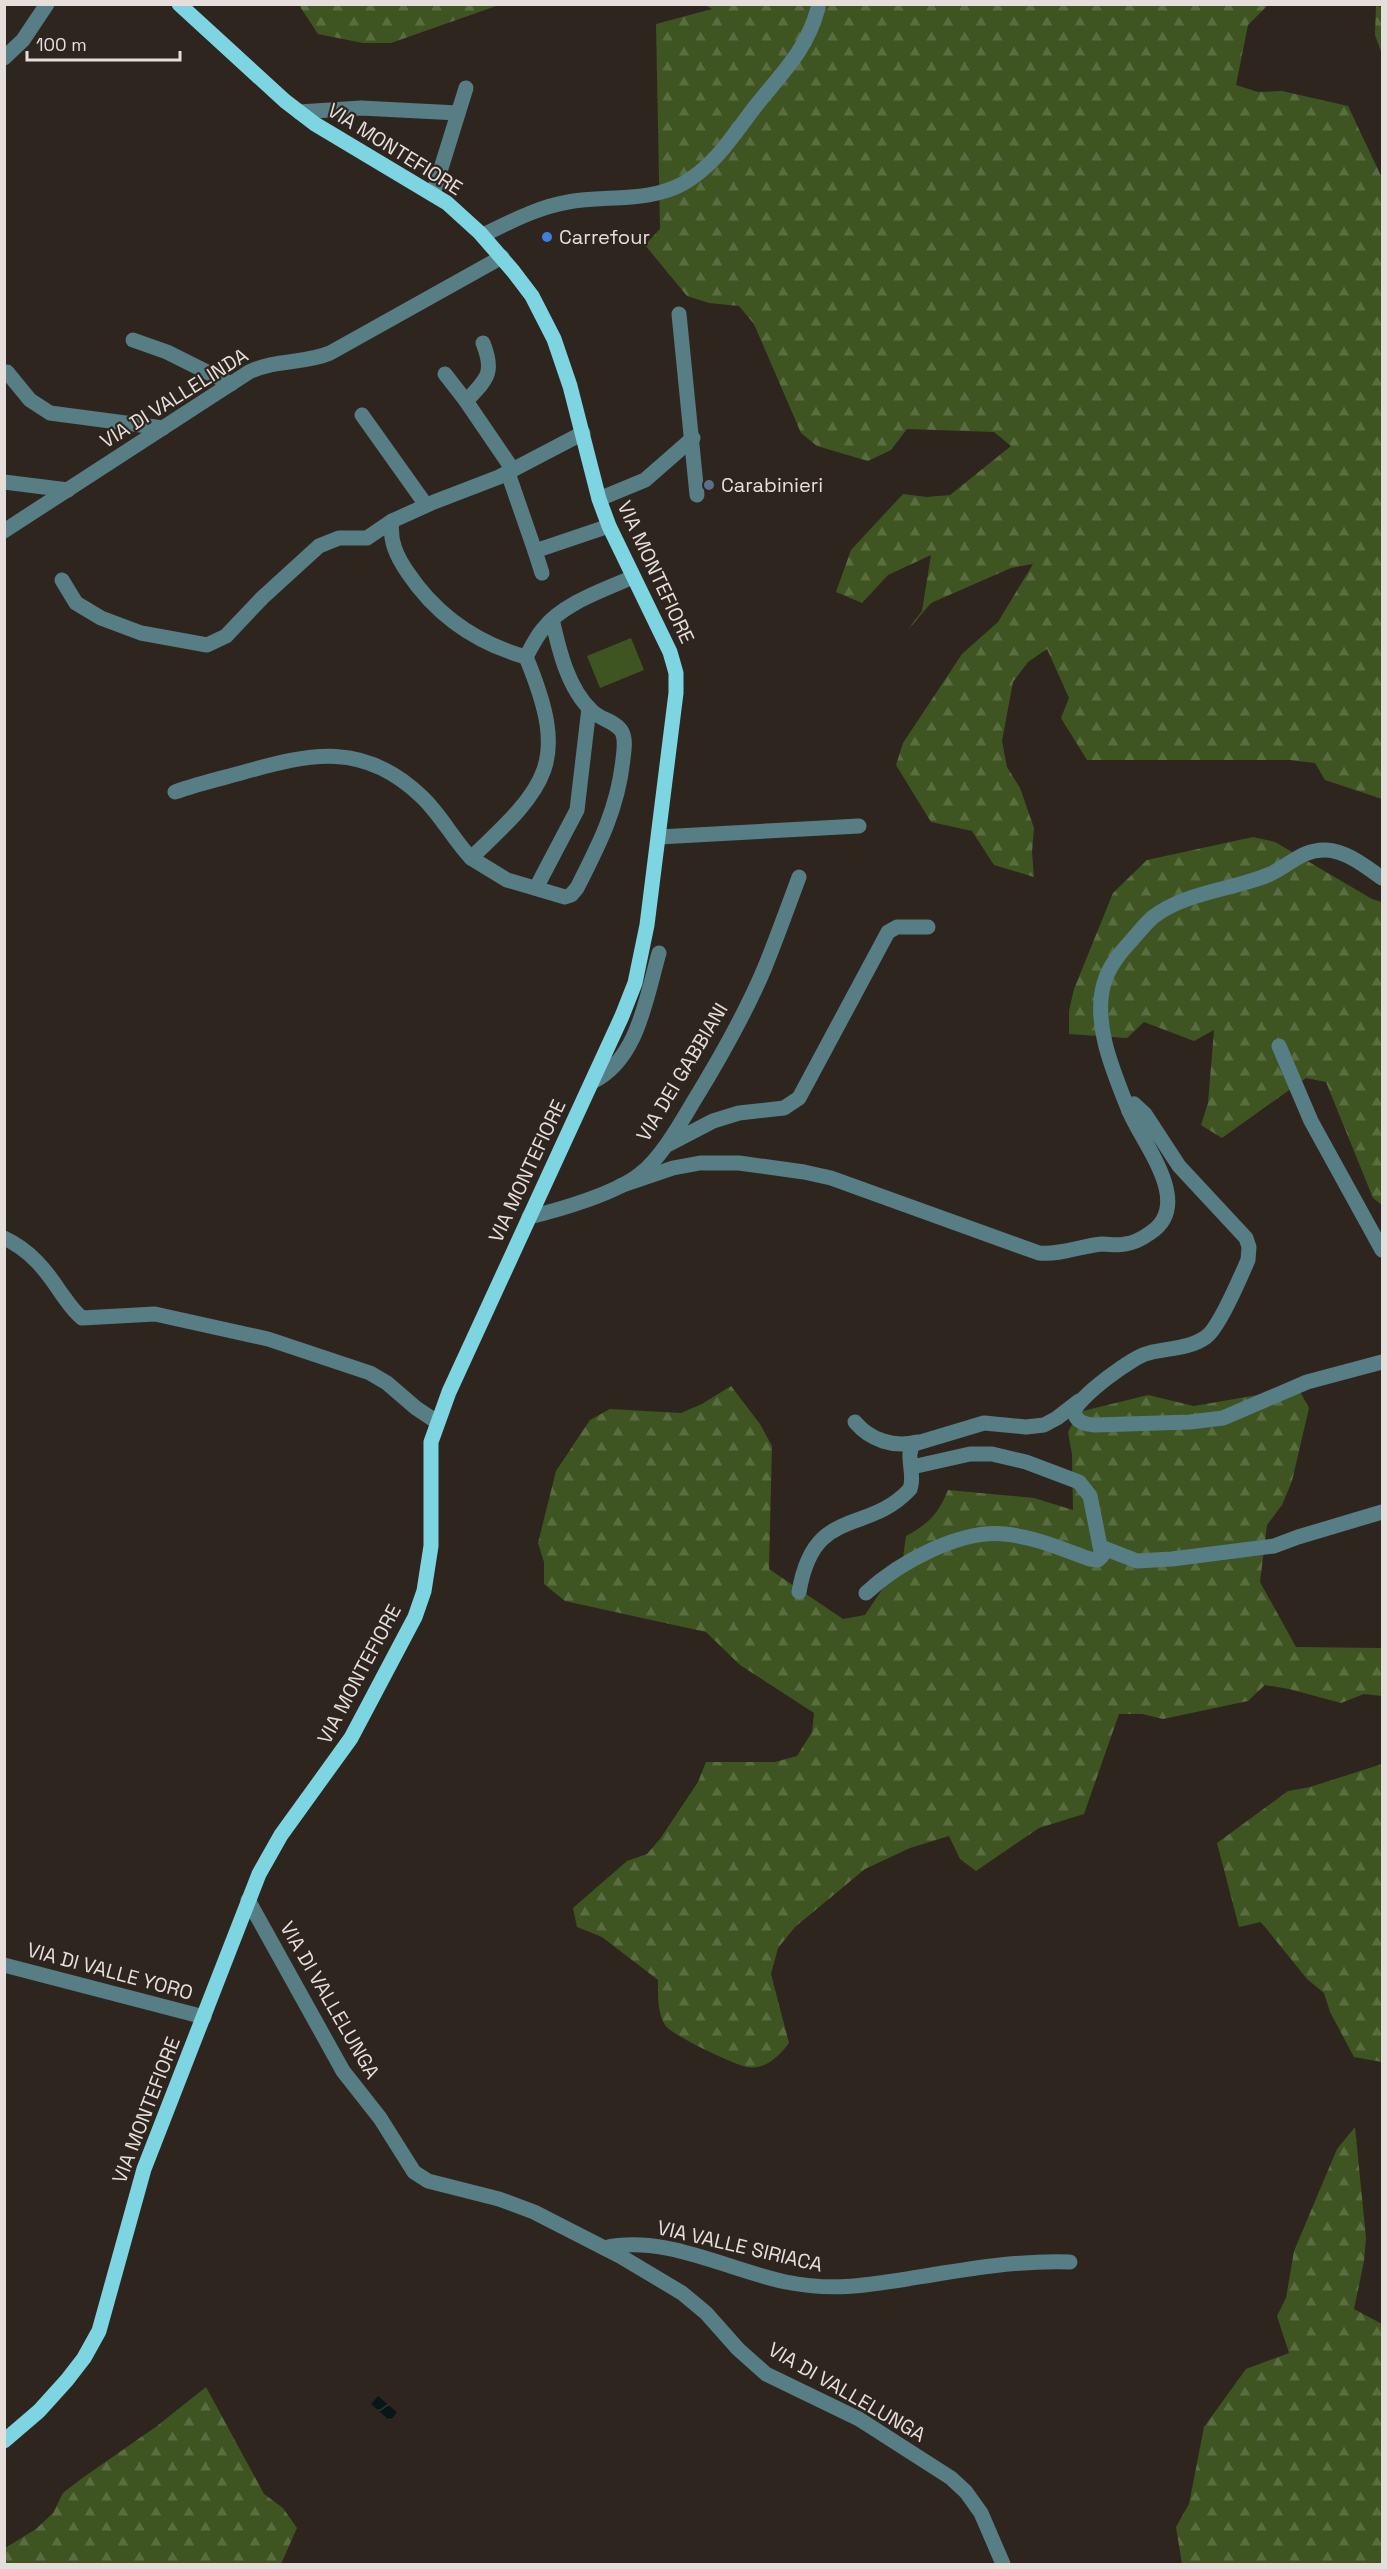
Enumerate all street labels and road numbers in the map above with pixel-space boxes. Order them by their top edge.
street label: VIA MONTEFIORE [323,97,467,201]
street label: VIA DI VALLELINDA [95,342,253,454]
street label: VIA MONTEFIORE [612,496,700,648]
street label: VIA DEI GABBIANI [630,998,734,1146]
street label: VIA MONTEFIORE [483,1095,571,1247]
street label: VIA MONTEFIORE [311,1600,407,1748]
street label: VIA DI VALLELUNGA [274,1917,386,2084]
street label: VIA DI VALLE YORO [24,1936,196,2006]
street label: VIA MONTEFIORE [106,2033,186,2187]
street label: VIA VALLE SIRIACA [655,2214,826,2278]
street label: VIA DI VALLELUNGA [764,2336,931,2448]

